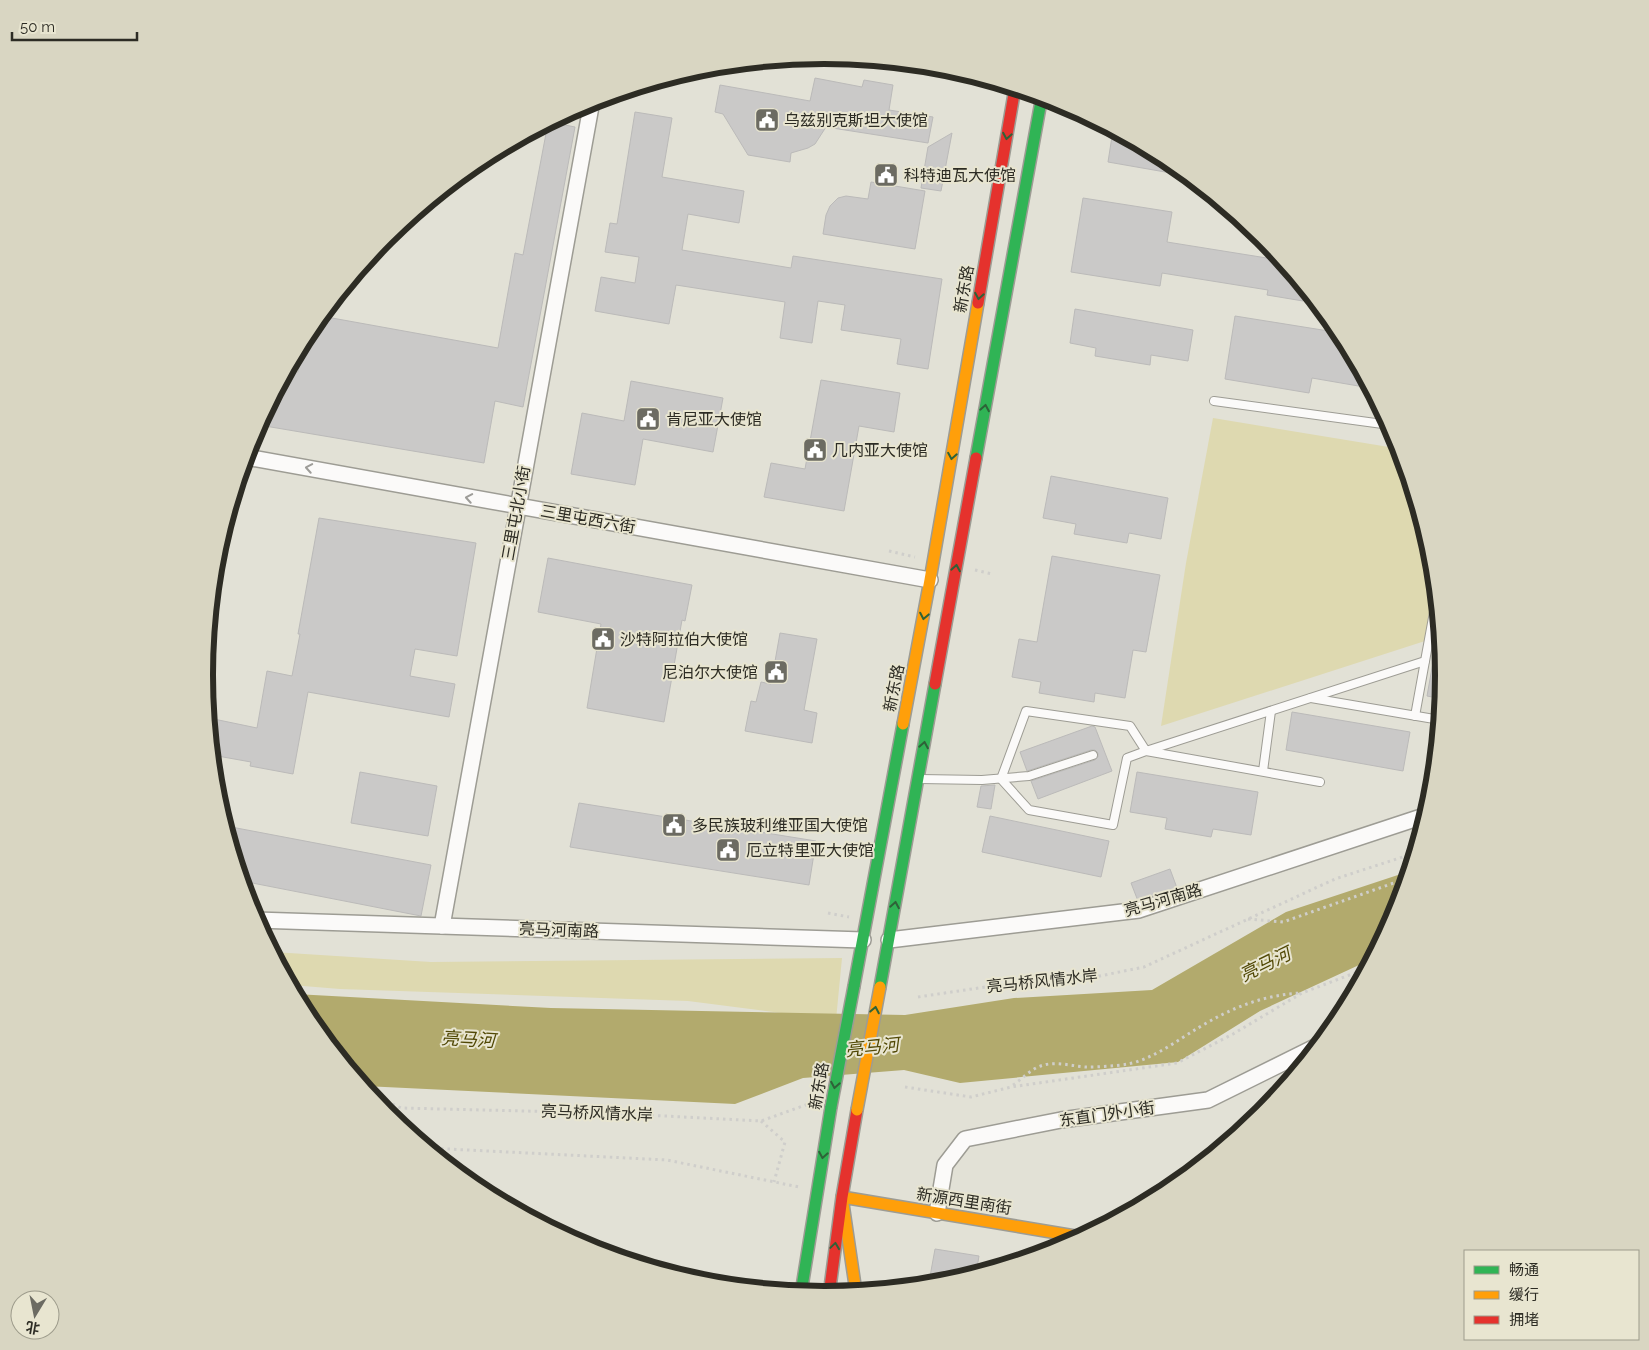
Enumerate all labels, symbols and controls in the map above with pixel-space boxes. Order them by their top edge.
scale bar [12,10,138,42]
text: 50 m [20,18,55,36]
public building icon: 乌兹别克斯坦大使馆 [754,107,780,133]
place label: 乌兹别克斯坦大使馆 [784,111,928,130]
one-way arrow [1003,132,1013,141]
public building icon: 科特迪瓦大使馆 [873,162,899,188]
place label: 科特迪瓦大使馆 [904,166,1016,185]
street label: 新东路 [950,264,978,314]
one-way arrow [975,292,985,301]
one-way arrow [980,404,990,412]
public building icon: 肯尼亚大使馆 [635,406,661,432]
place label: 肯尼亚大使馆 [666,410,762,429]
public building icon: 几内亚大使馆 [802,437,828,463]
place label: 几内亚大使馆 [832,441,928,460]
one-way arrow [947,452,957,461]
one-way arrow [305,464,314,474]
street label: 三里屯北小街 [498,464,534,562]
one-way arrow [465,493,474,504]
street label: 三里屯西六街 [539,501,637,537]
one-way arrow [951,564,961,572]
one-way arrow [919,612,929,621]
public building icon: 沙特阿拉伯大使馆 [590,626,616,652]
place label: 沙特阿拉伯大使馆 [620,630,748,649]
public building icon: 尼泊尔大使馆 [763,659,789,685]
place label: 尼泊尔大使馆 [662,663,758,682]
street label: 新东路 [880,663,908,713]
one-way arrow [919,741,929,749]
public building icon: 多民族玻利维亚国大使馆 [661,812,687,838]
place label: 多民族玻利维亚国大使馆 [692,816,868,835]
public building icon: 厄立特里亚大使馆 [715,837,741,863]
place label: 厄立特里亚大使馆 [746,841,874,860]
street label: 亮马河南路 [1122,880,1204,920]
one-way arrow [890,901,900,909]
street label: 亮马河南路 [519,919,599,941]
water label: 亮马河 [1236,941,1297,985]
street label: 亮马桥风情水岸 [985,966,1099,996]
one-way arrow [870,1006,880,1015]
water label: 亮马河 [440,1027,499,1051]
water label: 亮马河 [844,1033,903,1060]
street label: 新东路 [805,1061,833,1111]
one-way arrow [831,1081,841,1090]
street label: 东直门外小街 [1058,1098,1156,1130]
street label: 亮马桥风情水岸 [541,1102,653,1124]
one-way arrow [819,1151,829,1159]
street label: 新源西里南街 [915,1184,1013,1218]
one-way arrow [829,1242,839,1251]
legend [1464,1250,1639,1340]
text: 畅通 [1509,1261,1539,1279]
text: 缓行 [1509,1286,1539,1304]
north arrow [10,1290,60,1340]
text: 拥堵 [1509,1311,1539,1329]
text: 北 [24,1319,41,1337]

